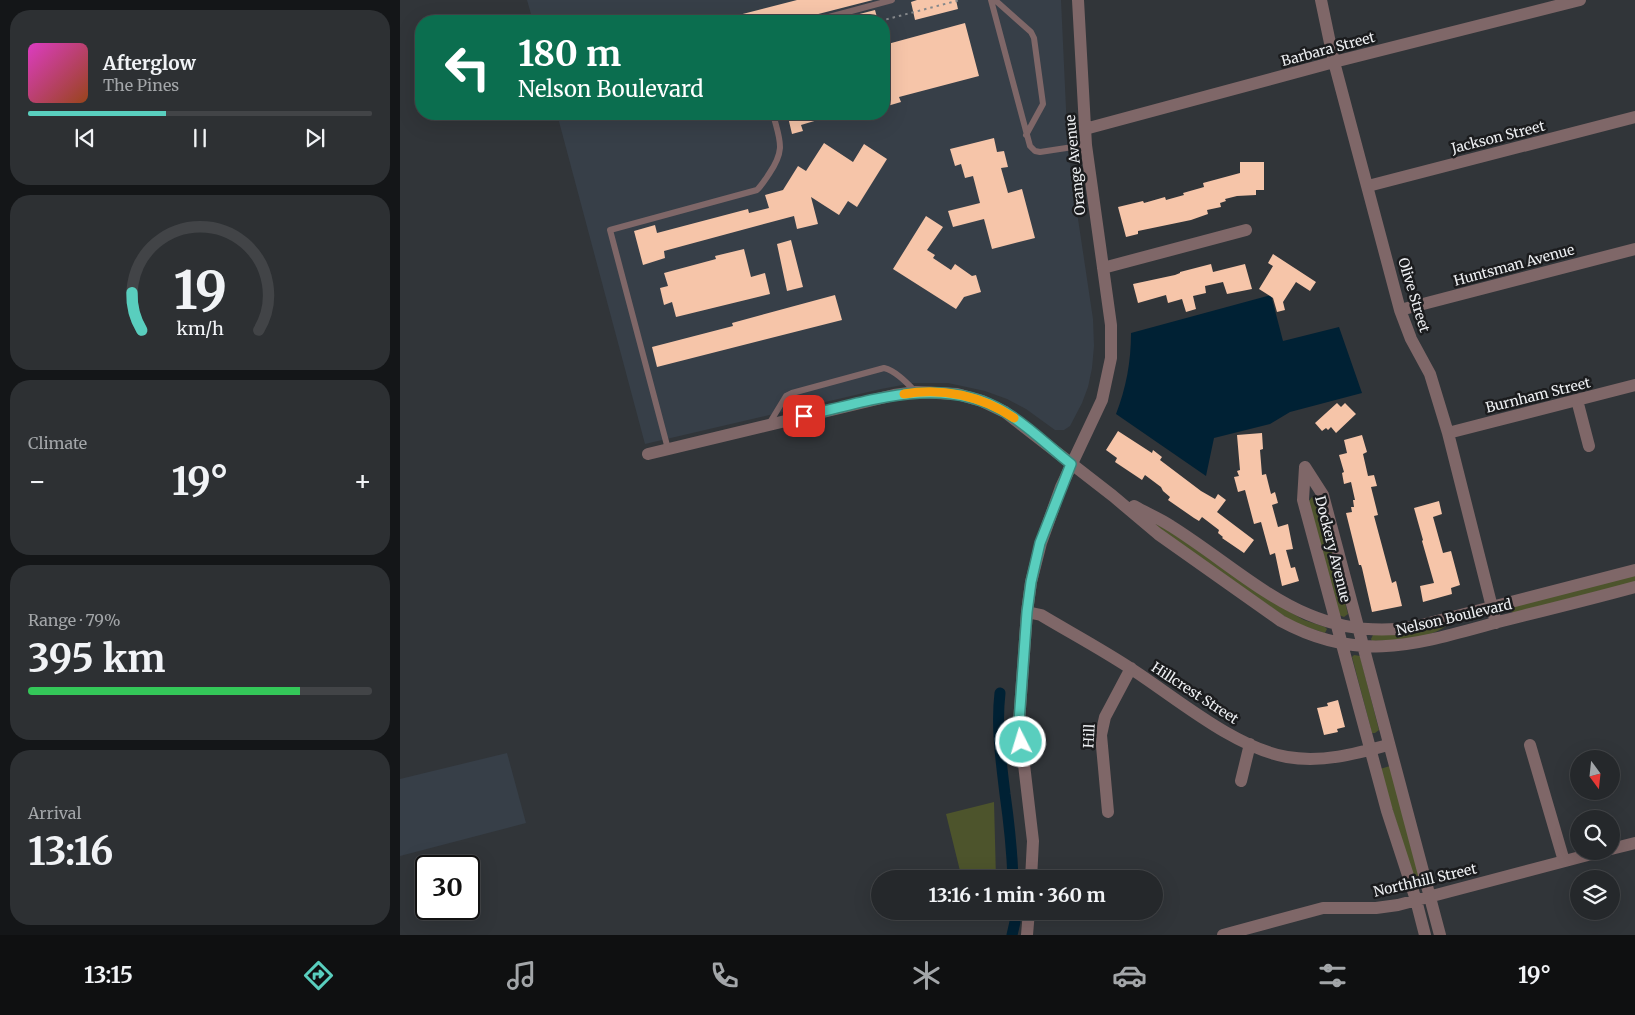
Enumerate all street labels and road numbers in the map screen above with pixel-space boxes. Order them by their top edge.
street label: Barbara Street [1279,28,1377,70]
street label: Orange Avenue [1061,114,1089,216]
street label: Jackson Street [1448,117,1547,158]
street label: Huntsman Avenue [1452,240,1576,290]
street label: Olive Street [1394,255,1434,335]
street label: Burnham Street [1484,373,1593,417]
street label: Dockery Avenue [1311,494,1355,604]
street label: Nelson Boulevard [1394,595,1514,639]
street label: Hillcrest Street [1148,658,1242,728]
street label: Hill [1079,723,1099,749]
street label: Northhill Street [1372,859,1479,901]

